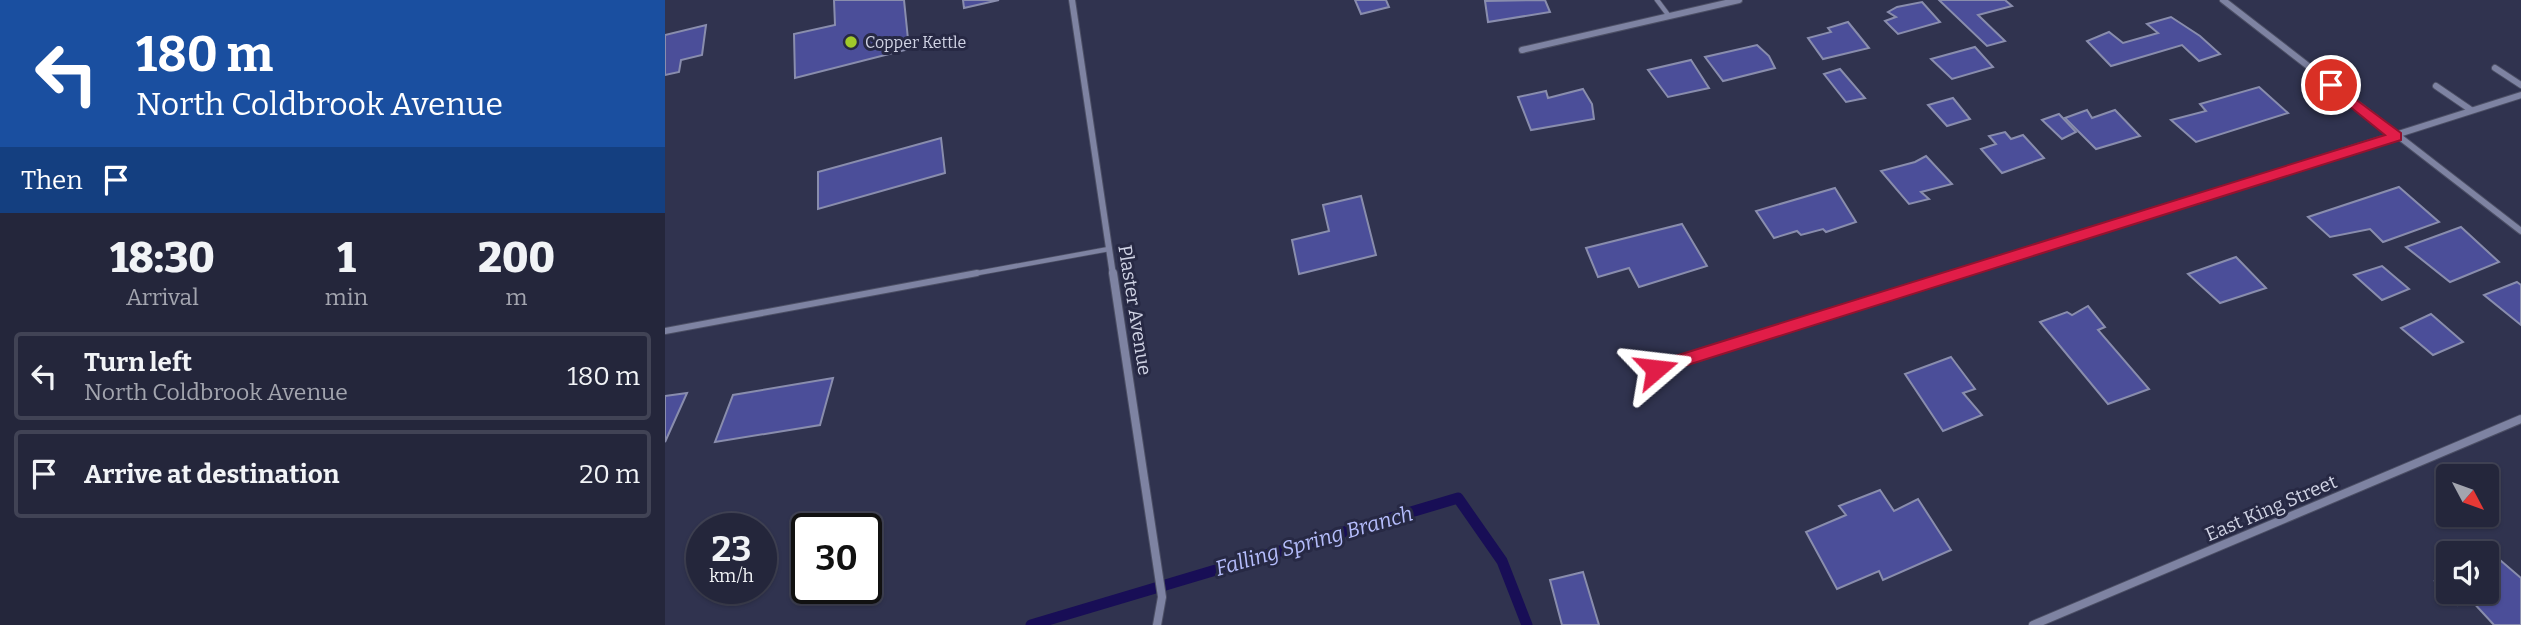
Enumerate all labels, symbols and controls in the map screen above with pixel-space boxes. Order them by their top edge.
text: 180 m [136,25,273,84]
icon: left [21,28,112,119]
place label: Copper Kettle [865,33,966,52]
marker: Copper Kettle [843,34,859,50]
pin [2301,55,2361,115]
icon: arrive [2312,66,2350,104]
text: North Coldbrook Avenue [136,85,503,123]
icon: arrive [97,161,135,199]
text: Then [21,165,83,196]
text: 18:30 [110,233,215,283]
text: 1 [337,233,356,283]
text: 200 [478,233,555,283]
street label: Plaster Avenue [1113,243,1157,377]
text: Arrival [126,283,199,311]
text: min [325,283,368,311]
text: m [506,283,528,311]
position arrow [1619,332,1693,406]
text: Turn left [84,347,192,378]
icon: left [25,357,63,395]
text: 180 m [567,361,640,392]
text: North Coldbrook Avenue [84,378,348,406]
icon: arrive [25,455,63,493]
text: Arrive at destination [84,459,339,490]
text: 20 m [579,459,640,490]
north arrow [2436,464,2499,527]
map controls [2436,464,2499,604]
street label: East King Street [2202,470,2340,546]
water label: Falling Spring Branch [1212,500,1416,582]
speed limit sign: 30 [791,513,882,604]
text: 23 [712,528,751,570]
button: sound [2436,541,2499,604]
text: km/h [709,565,754,587]

